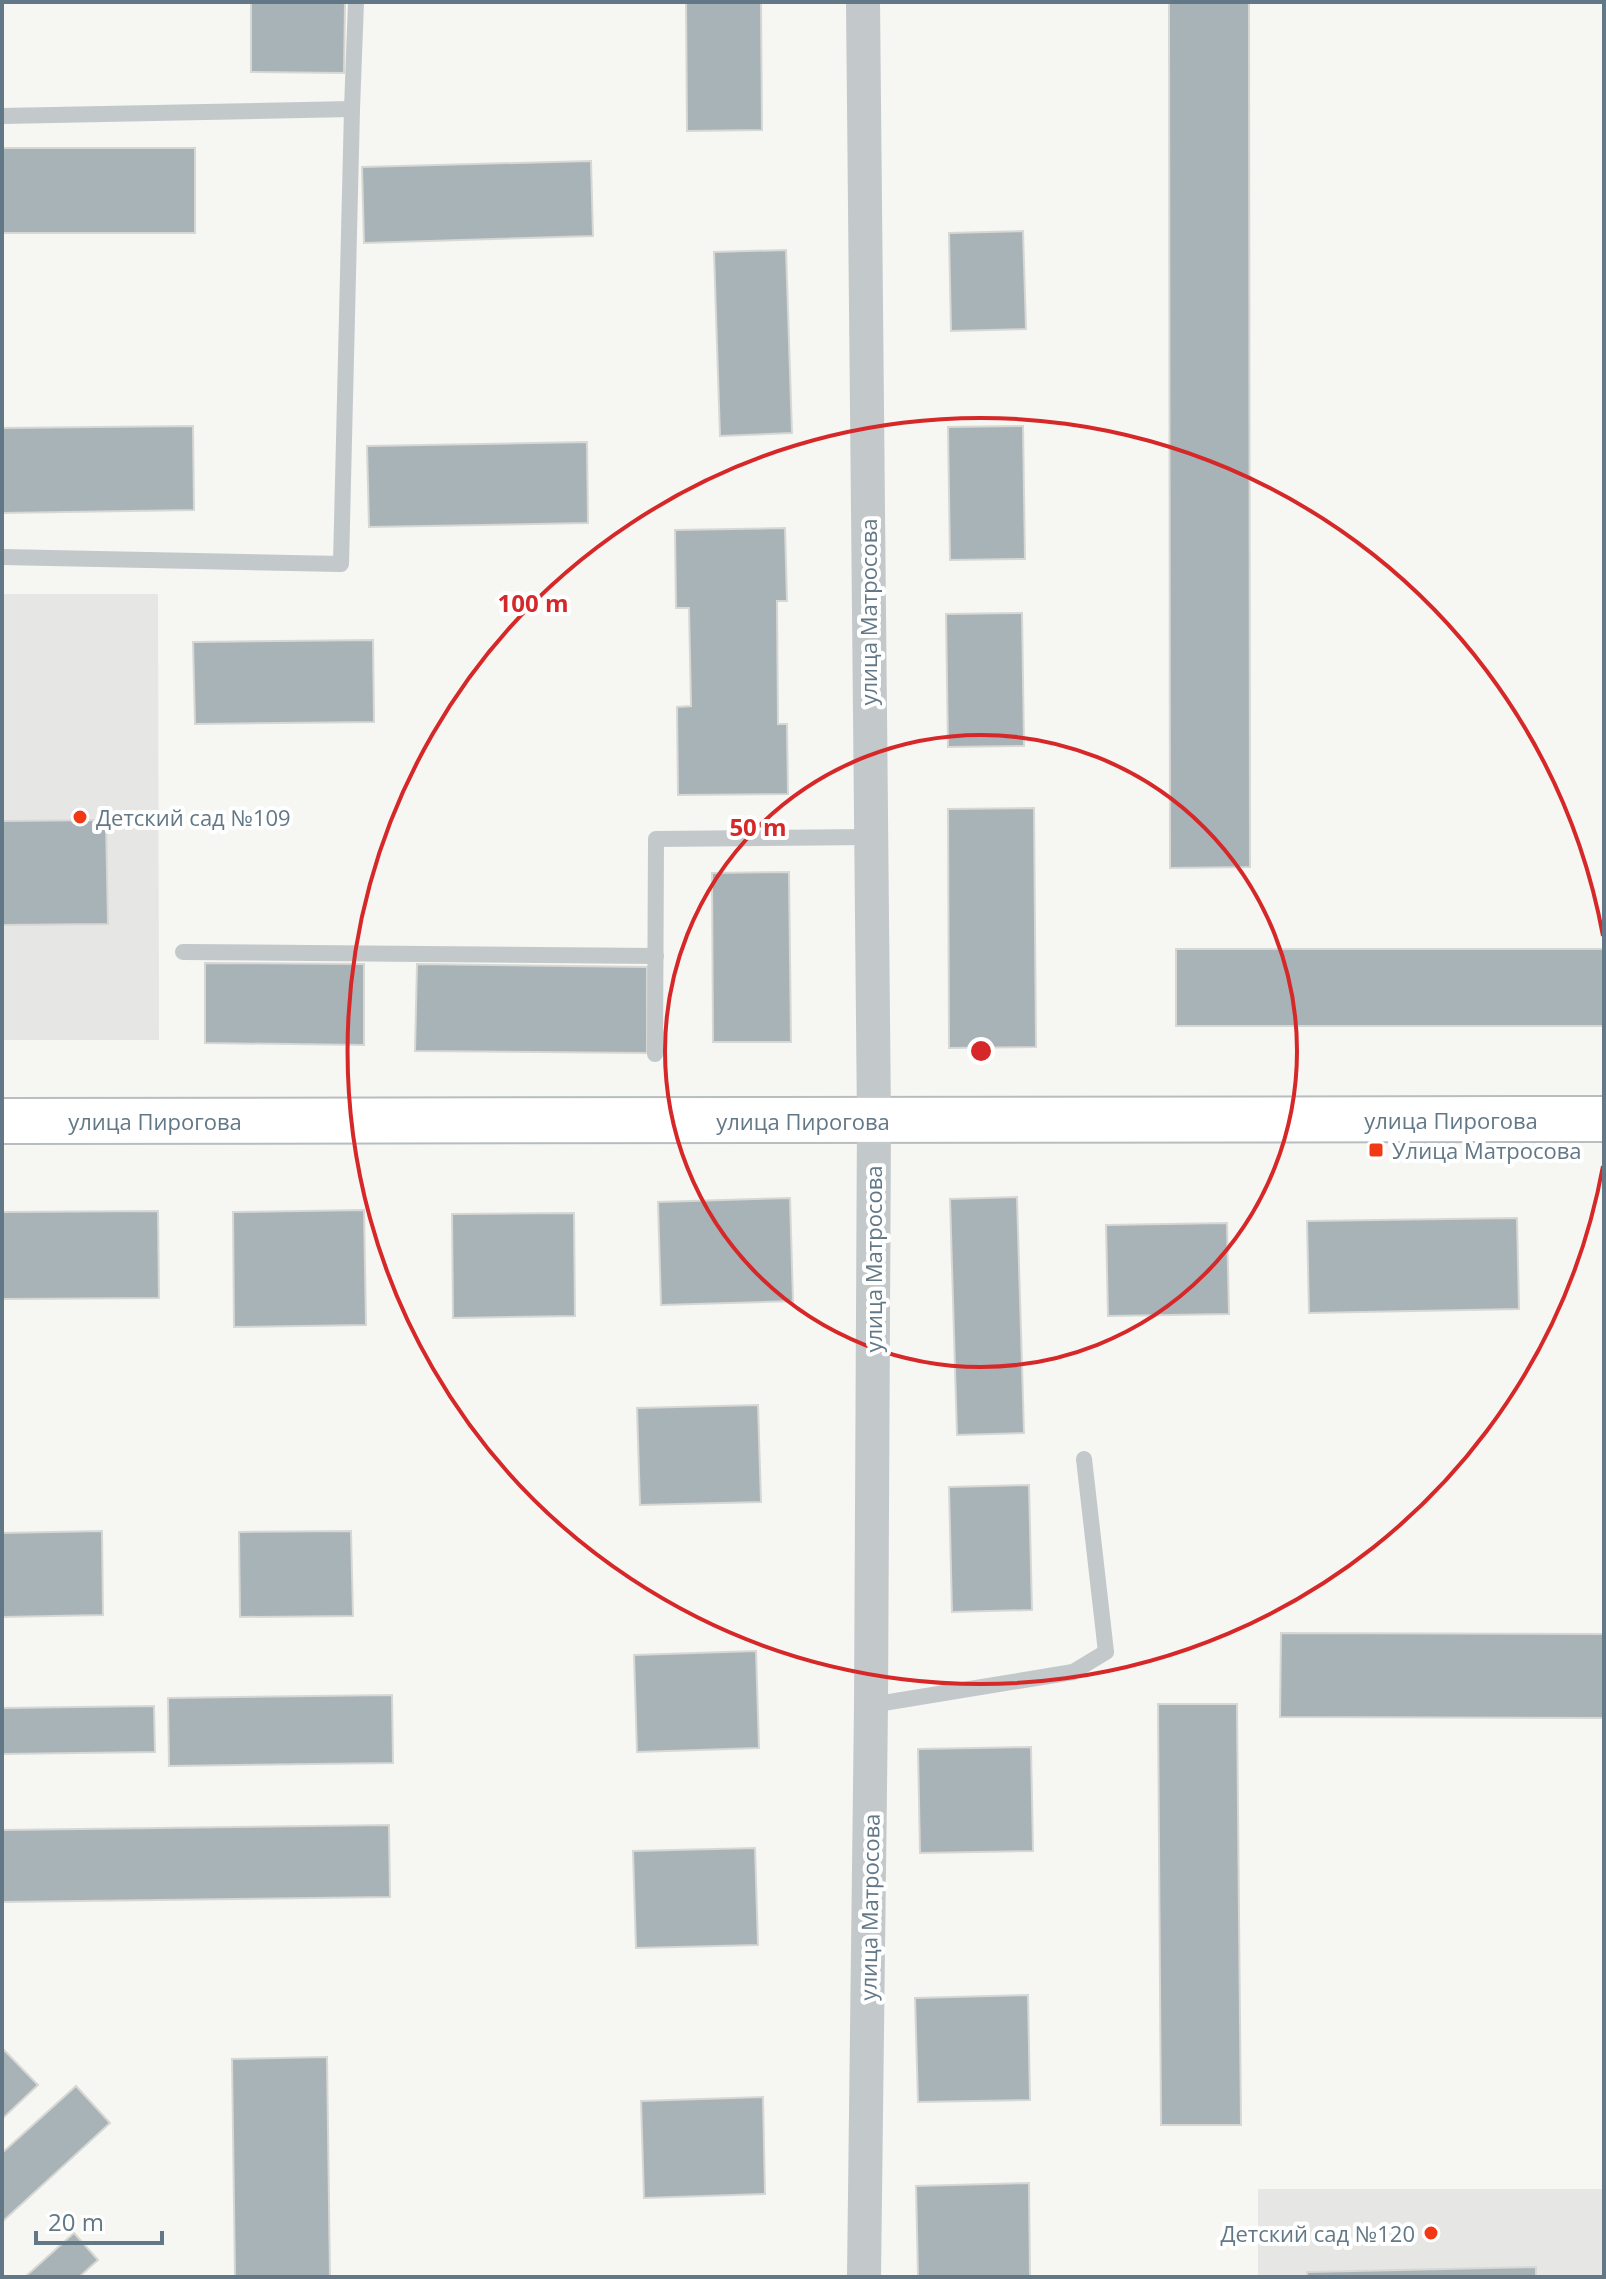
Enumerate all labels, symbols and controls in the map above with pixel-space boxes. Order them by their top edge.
street label: улица Матросова [853,519,883,706]
text: 100 m [498,586,568,619]
place label: Детский сад №109 [96,802,291,832]
marker: Детский сад №109 [71,808,89,826]
text: 50 m [729,810,787,843]
centre of rings [967,1037,995,1065]
street label: улица Пирогова [1364,1105,1538,1135]
street label: улица Пирогова [68,1106,242,1136]
street label: улица Пирогова [716,1106,890,1136]
place label: Улица Матросова [1392,1135,1582,1165]
marker: Улица Матросова [1367,1141,1385,1159]
street label: улица Матросова [858,1166,888,1353]
street label: улица Матросова [852,1813,886,2001]
scale bar [36,2195,162,2245]
text: 20 m [48,2205,104,2238]
place label: Детский сад №120 [1220,2218,1415,2248]
marker: Детский сад №120 [1422,2224,1440,2242]

